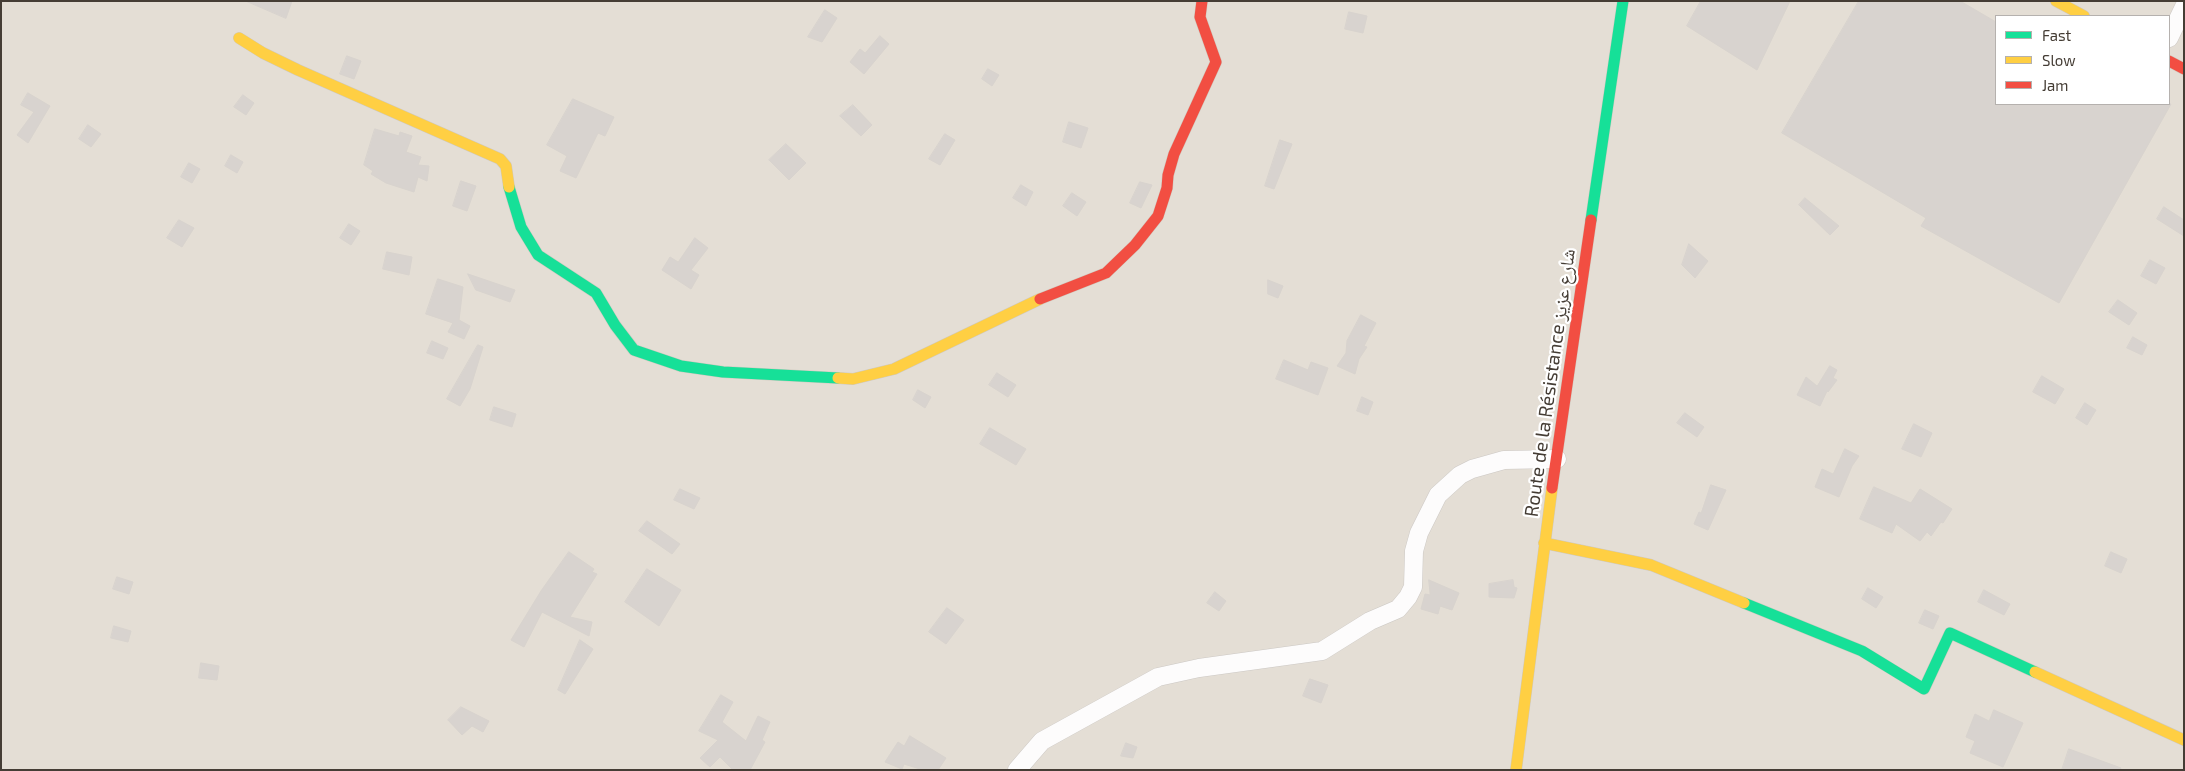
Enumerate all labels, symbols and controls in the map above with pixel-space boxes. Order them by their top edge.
legend [1995,15,2170,105]
text: Fast [2042,26,2071,44]
text: Slow [2042,51,2076,69]
text: Jam [2042,76,2068,94]
street label: Route de la Résistance شارع عزيز [1520,247,1580,519]

